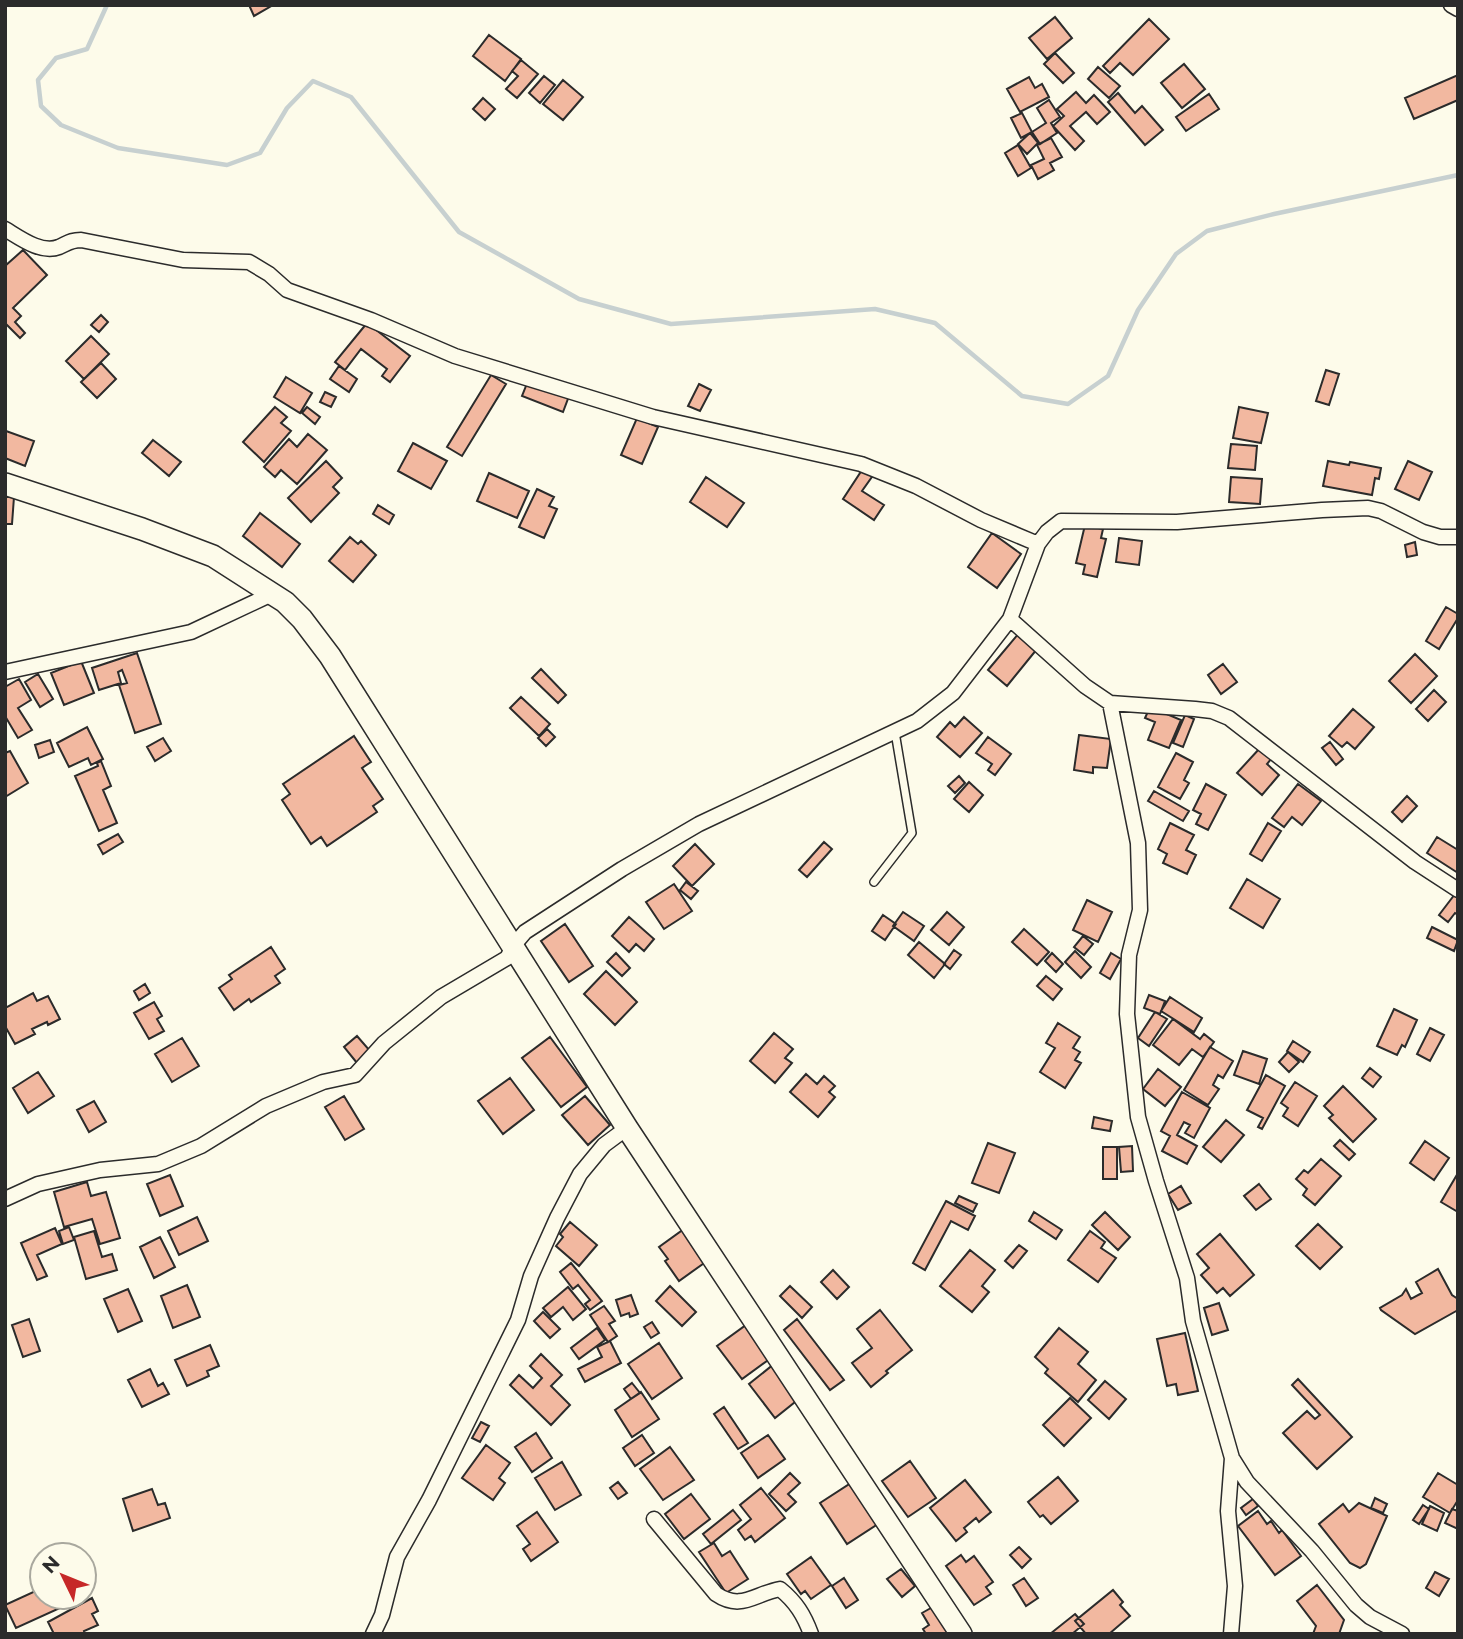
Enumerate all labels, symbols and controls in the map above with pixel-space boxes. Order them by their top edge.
north arrow [28,1541,98,1611]
text: N [37,1551,65,1578]

